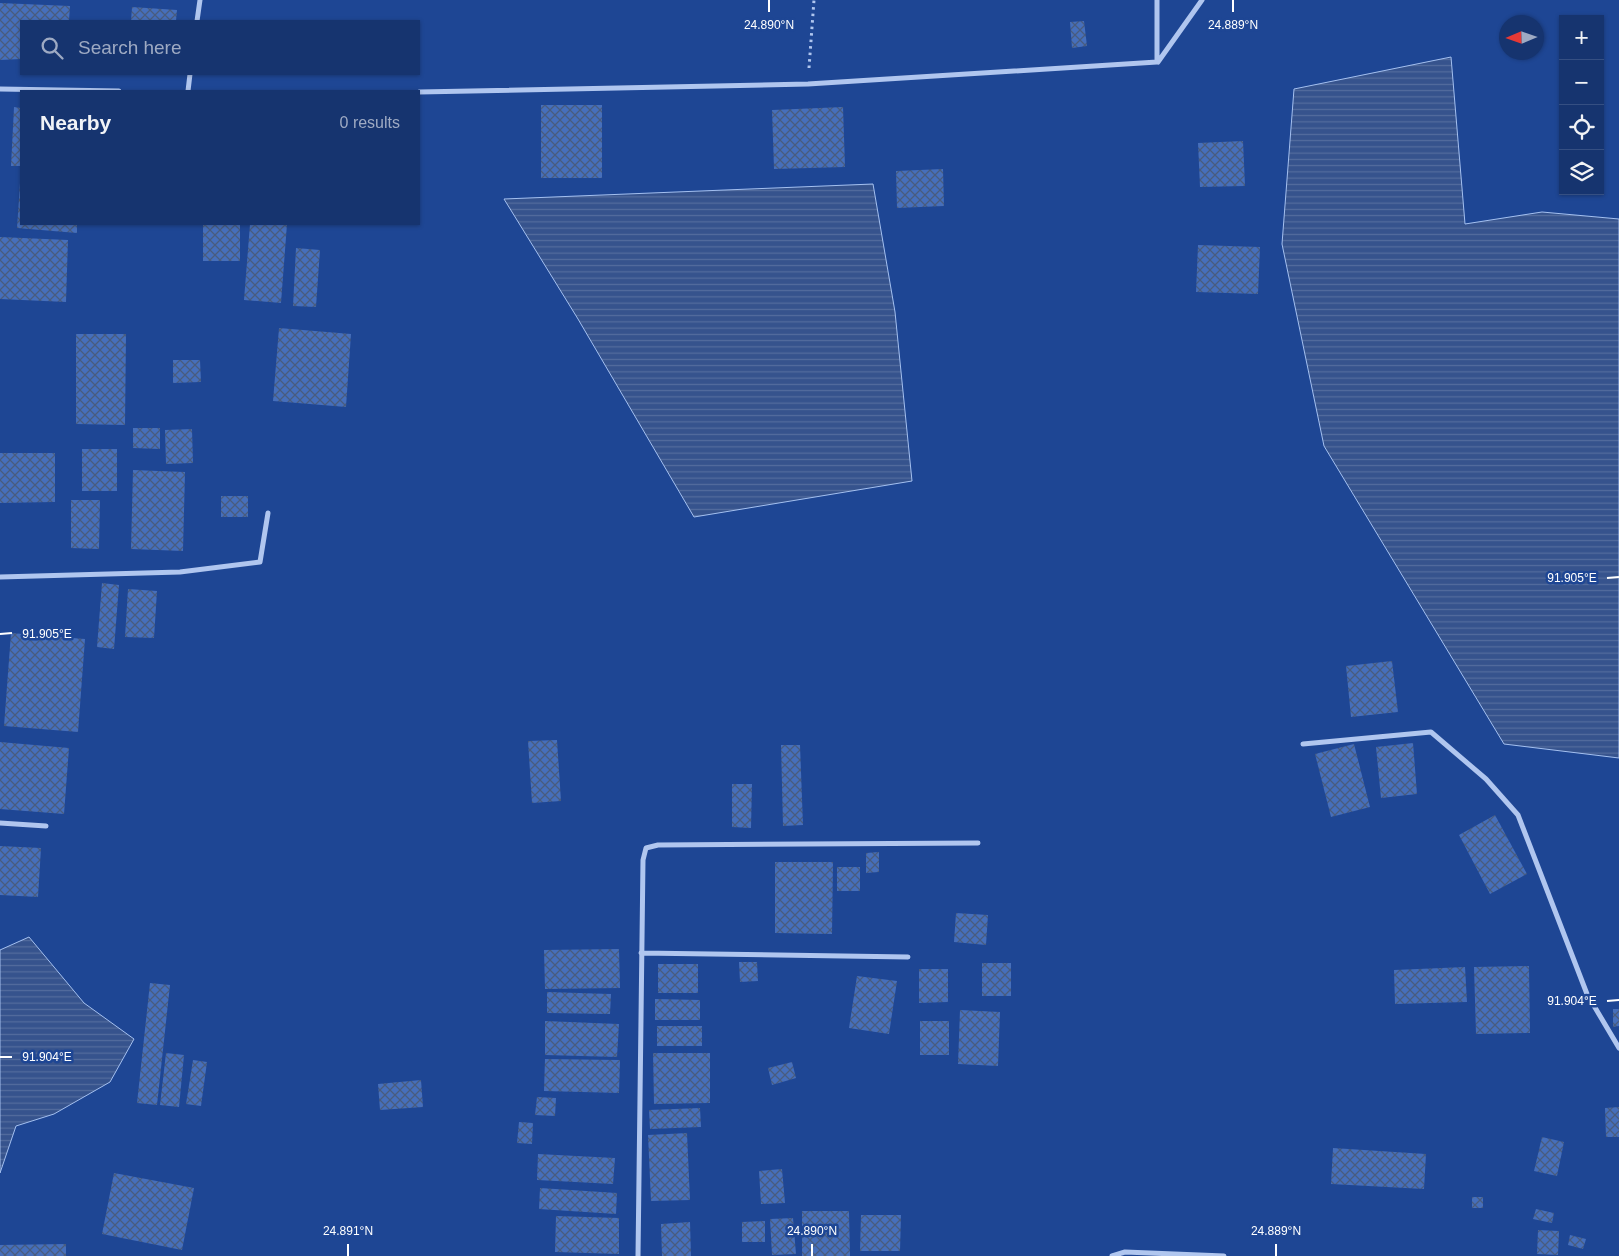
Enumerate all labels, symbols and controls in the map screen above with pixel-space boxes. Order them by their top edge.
north arrow [1499,15,1544,60]
map controls [1559,15,1604,195]
button: + [1559,15,1604,60]
text: 24.890°N [744,18,794,32]
text: 24.889°N [1208,18,1258,32]
search box [20,20,420,75]
icon: search [38,34,66,62]
text: Search here [78,37,182,58]
button: − [1559,60,1604,105]
button: locate [1559,105,1604,150]
text: Nearby [40,111,111,134]
text: 0 results [340,114,400,131]
button: layers [1559,150,1604,195]
text: 91.905°E [1547,571,1597,585]
text: 91.905°E [22,627,72,641]
text: 91.904°E [1547,994,1597,1008]
text: 91.904°E [22,1050,72,1064]
text: 24.891°N [323,1224,373,1238]
text: 24.890°N [787,1224,837,1238]
text: 24.889°N [1251,1224,1301,1238]

